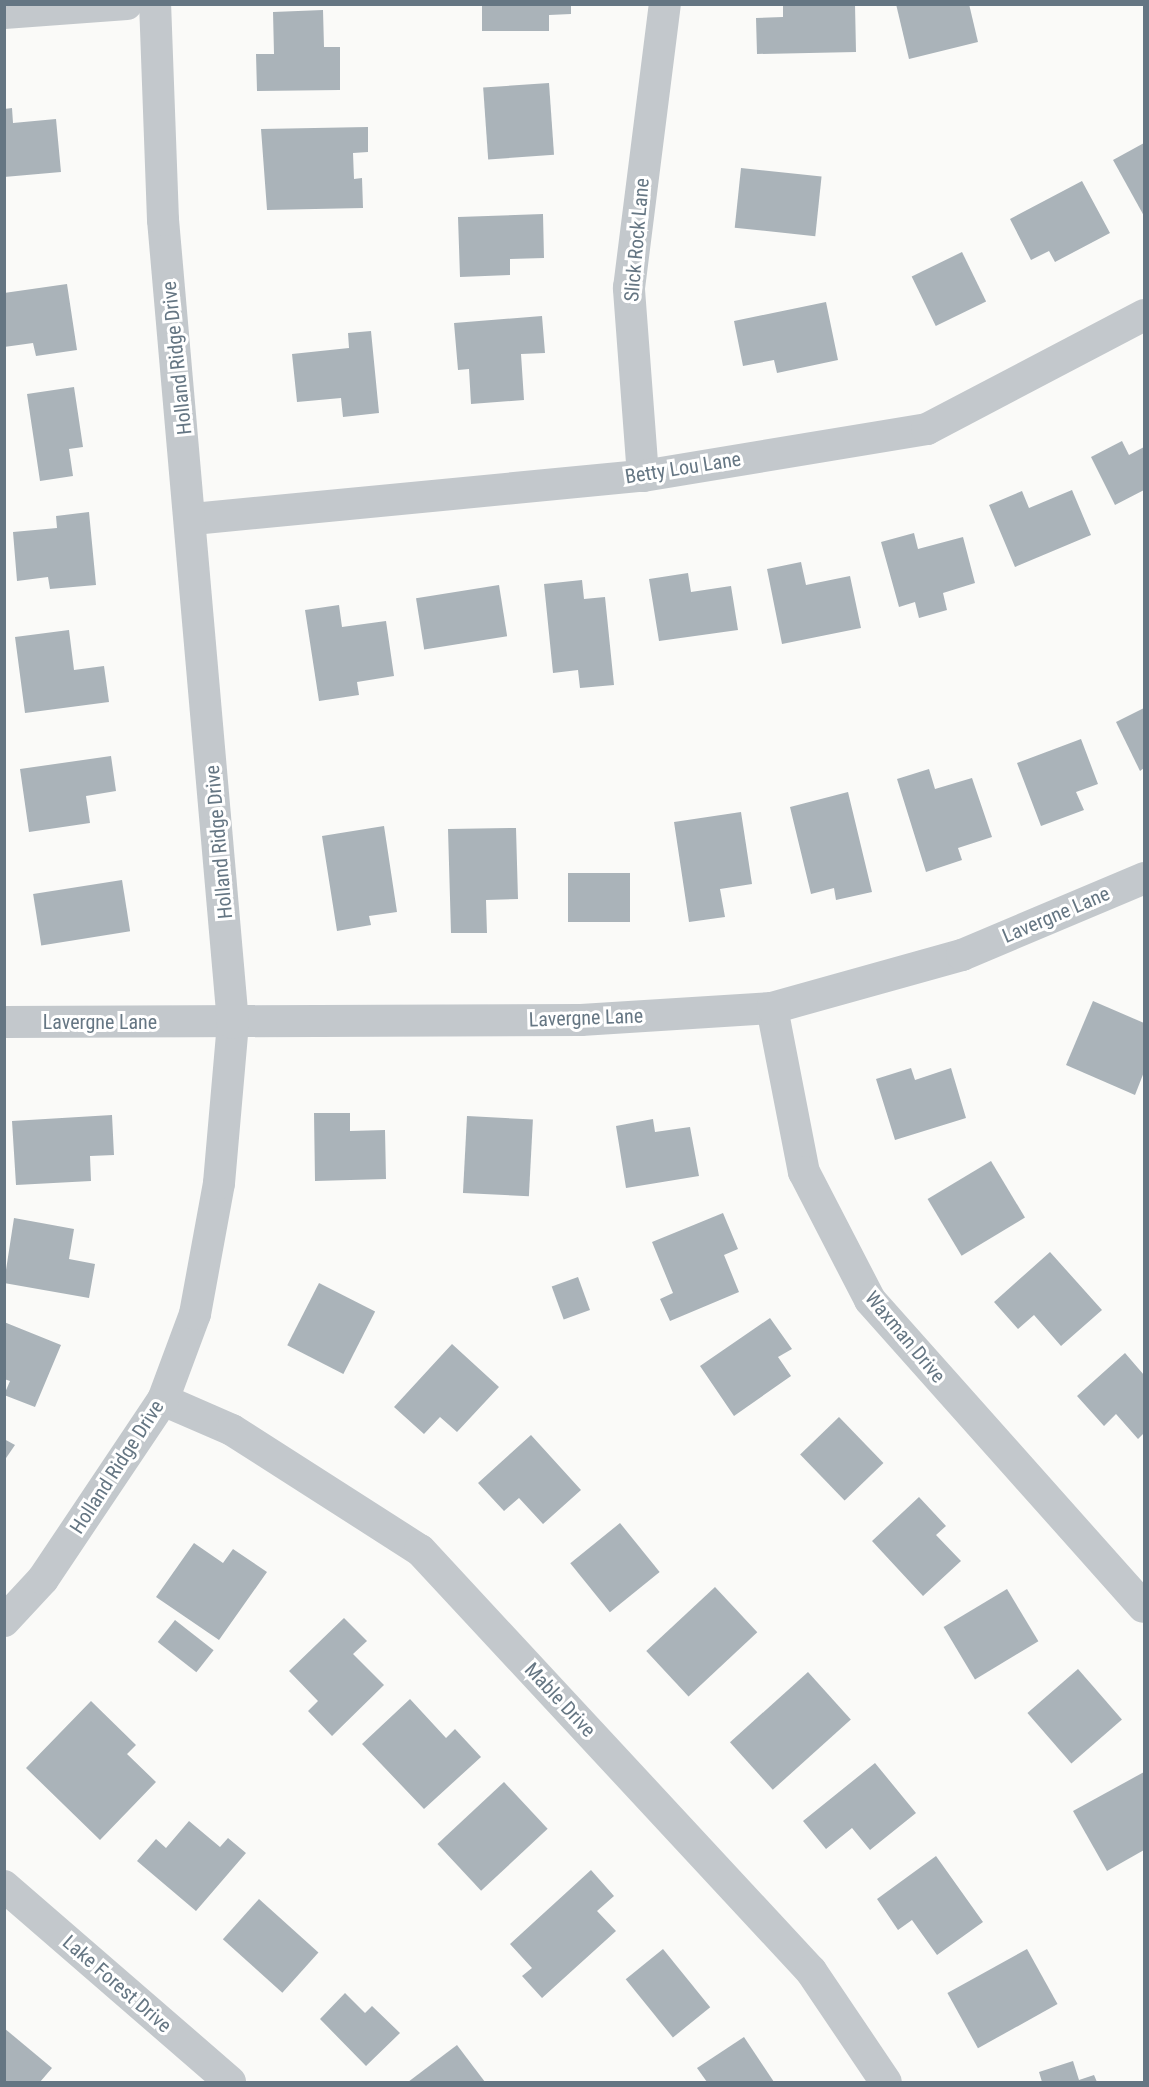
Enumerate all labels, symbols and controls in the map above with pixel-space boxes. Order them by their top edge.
street label: Slick Rock Lane [620,177,654,303]
street label: Holland Ridge Drive [157,280,197,436]
street label: Betty Lou Lane [623,447,743,489]
street label: Holland Ridge Drive [200,764,238,920]
street label: Lavergne Lane [999,882,1113,948]
street label: Lavergne Lane [528,1004,644,1032]
street label: Lavergne Lane [43,1010,157,1034]
street label: Waxman Drive [860,1286,950,1388]
street label: Holland Ridge Drive [65,1396,169,1538]
street label: Mable Drive [520,1658,600,1742]
street label: Lake Forest Drive [58,1930,176,2038]

